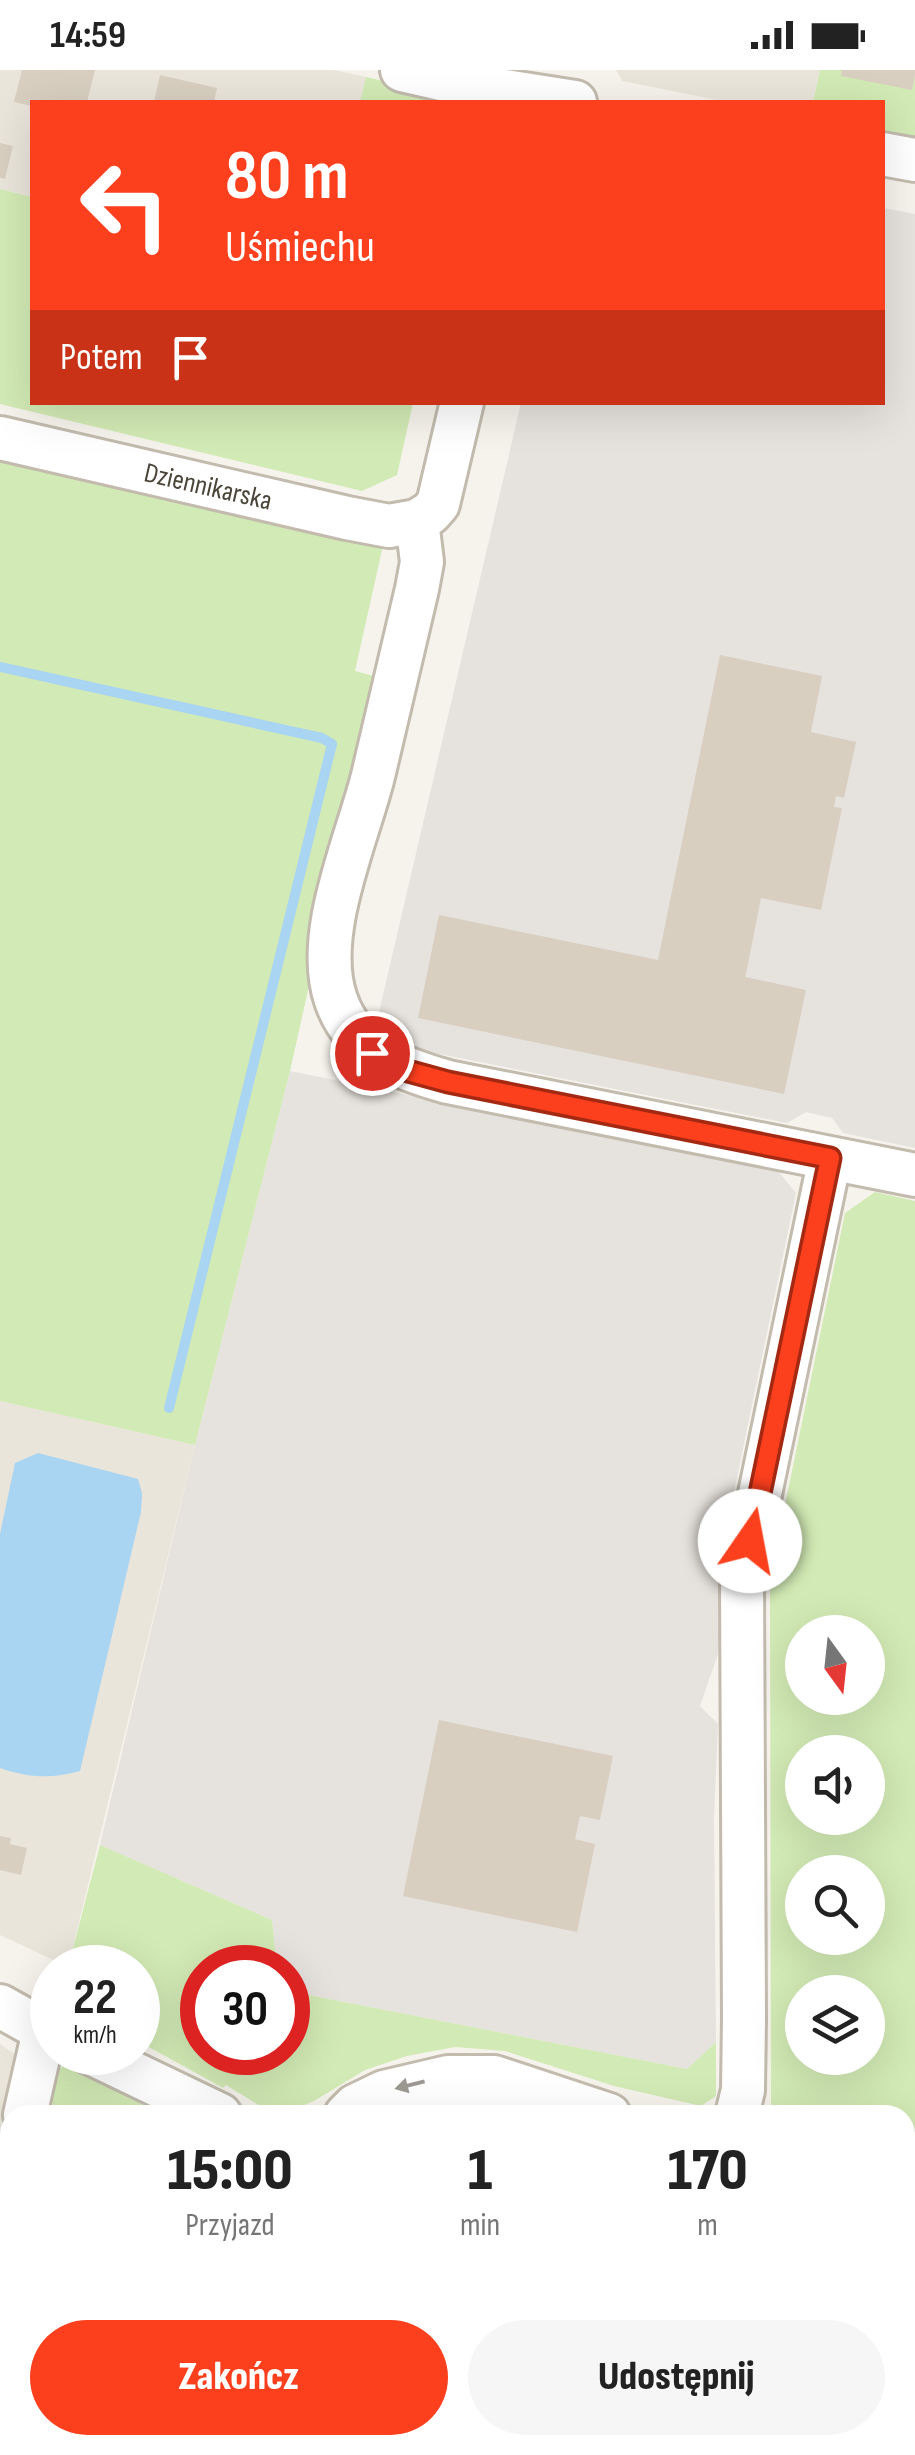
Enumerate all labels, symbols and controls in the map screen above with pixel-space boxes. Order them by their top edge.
text: 14:59 [50,13,126,58]
text: 80 m [225,135,349,219]
icon: left [60,140,190,270]
text: Uśmiechu [225,220,375,275]
icon: arrive [163,330,218,385]
text: Potem [60,335,143,380]
street label: Dziennikarska [141,456,275,518]
pin [330,1011,415,1096]
icon: arrive [345,1026,400,1081]
position arrow [698,1489,802,1593]
north arrow [785,1615,885,1715]
map controls [785,1615,885,2075]
button: sound [785,1735,885,1835]
button: search [785,1855,885,1955]
speed limit sign: 30 [180,1945,310,2075]
text: 22 [73,1968,117,2028]
button: layers [785,1975,885,2075]
text: km/h [73,2020,117,2051]
one-way arrow [394,2077,425,2093]
text: 15:00 [167,2135,293,2207]
text: 1 [468,2135,492,2207]
text: 170 [667,2135,748,2207]
text: Przyjazd [185,2206,275,2245]
text: min [460,2206,500,2245]
text: m [697,2206,718,2245]
button: Zakończ [30,2320,448,2435]
button: Udostępnij [468,2320,885,2435]

